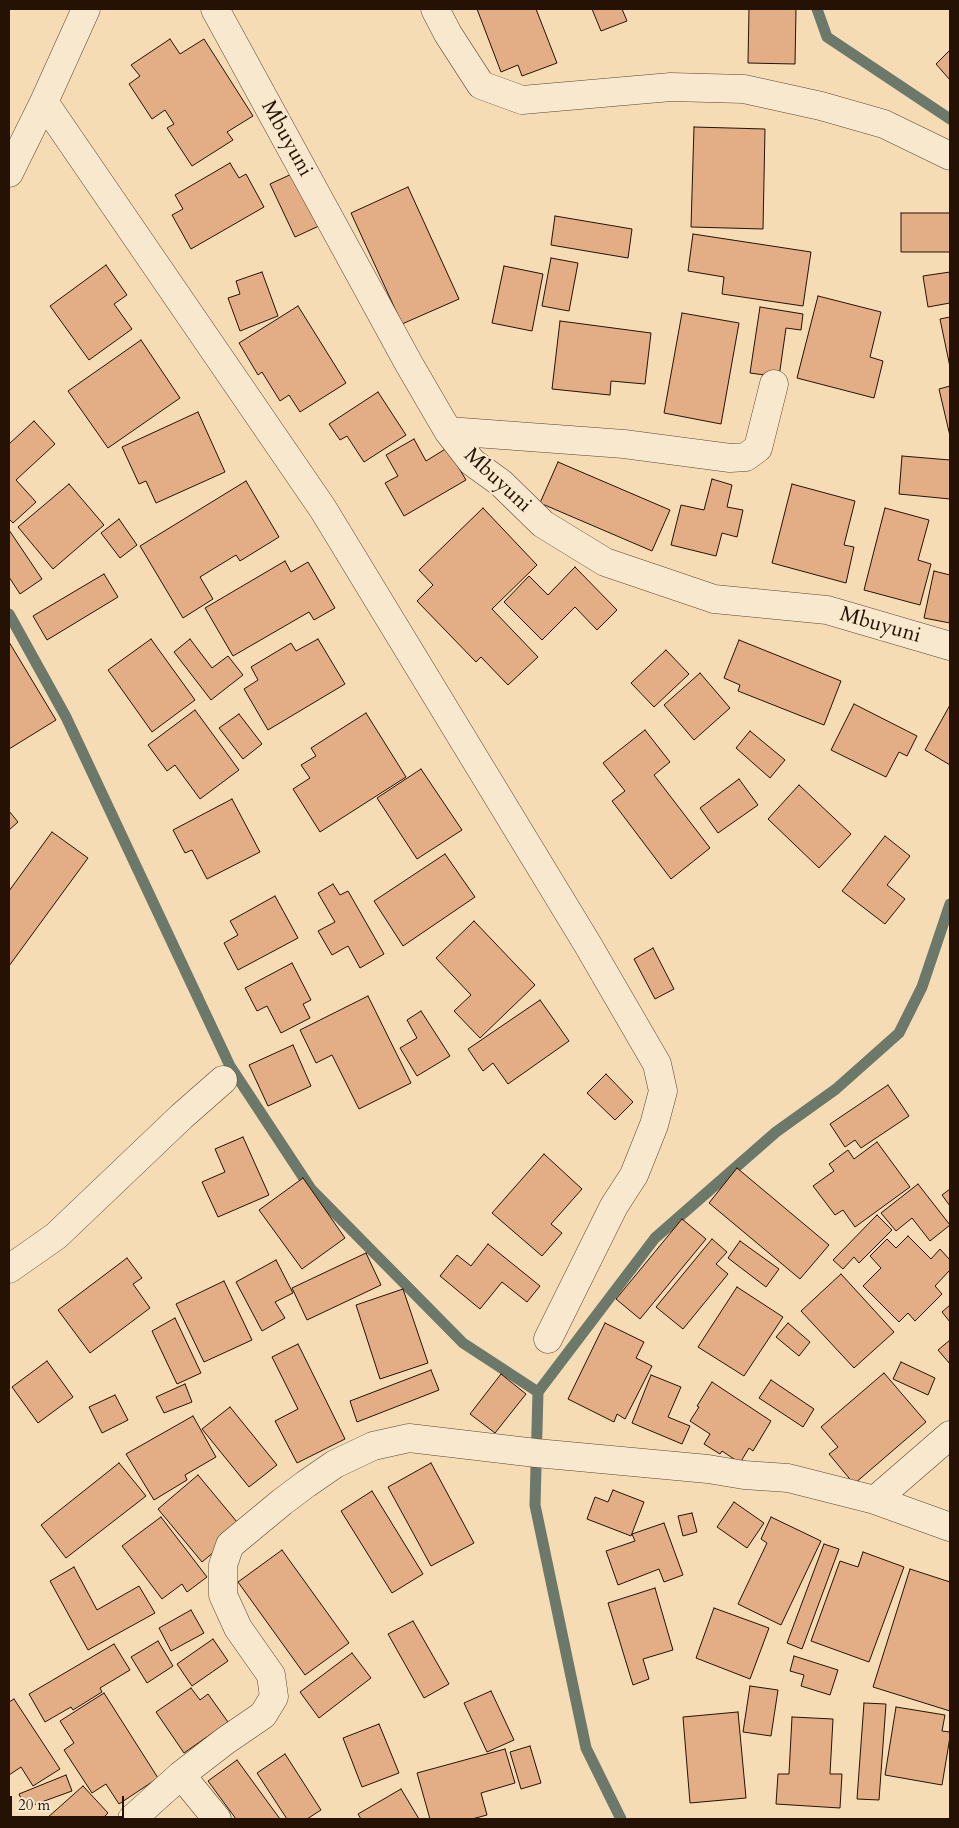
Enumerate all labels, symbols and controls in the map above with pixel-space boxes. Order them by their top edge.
street label: Mbuyuni [255,97,317,181]
street label: Mbuyuni [458,443,536,519]
street label: Mbuyuni [837,602,923,650]
scale bar [12,1786,126,1818]
text: 20 m [18,1795,50,1815]

